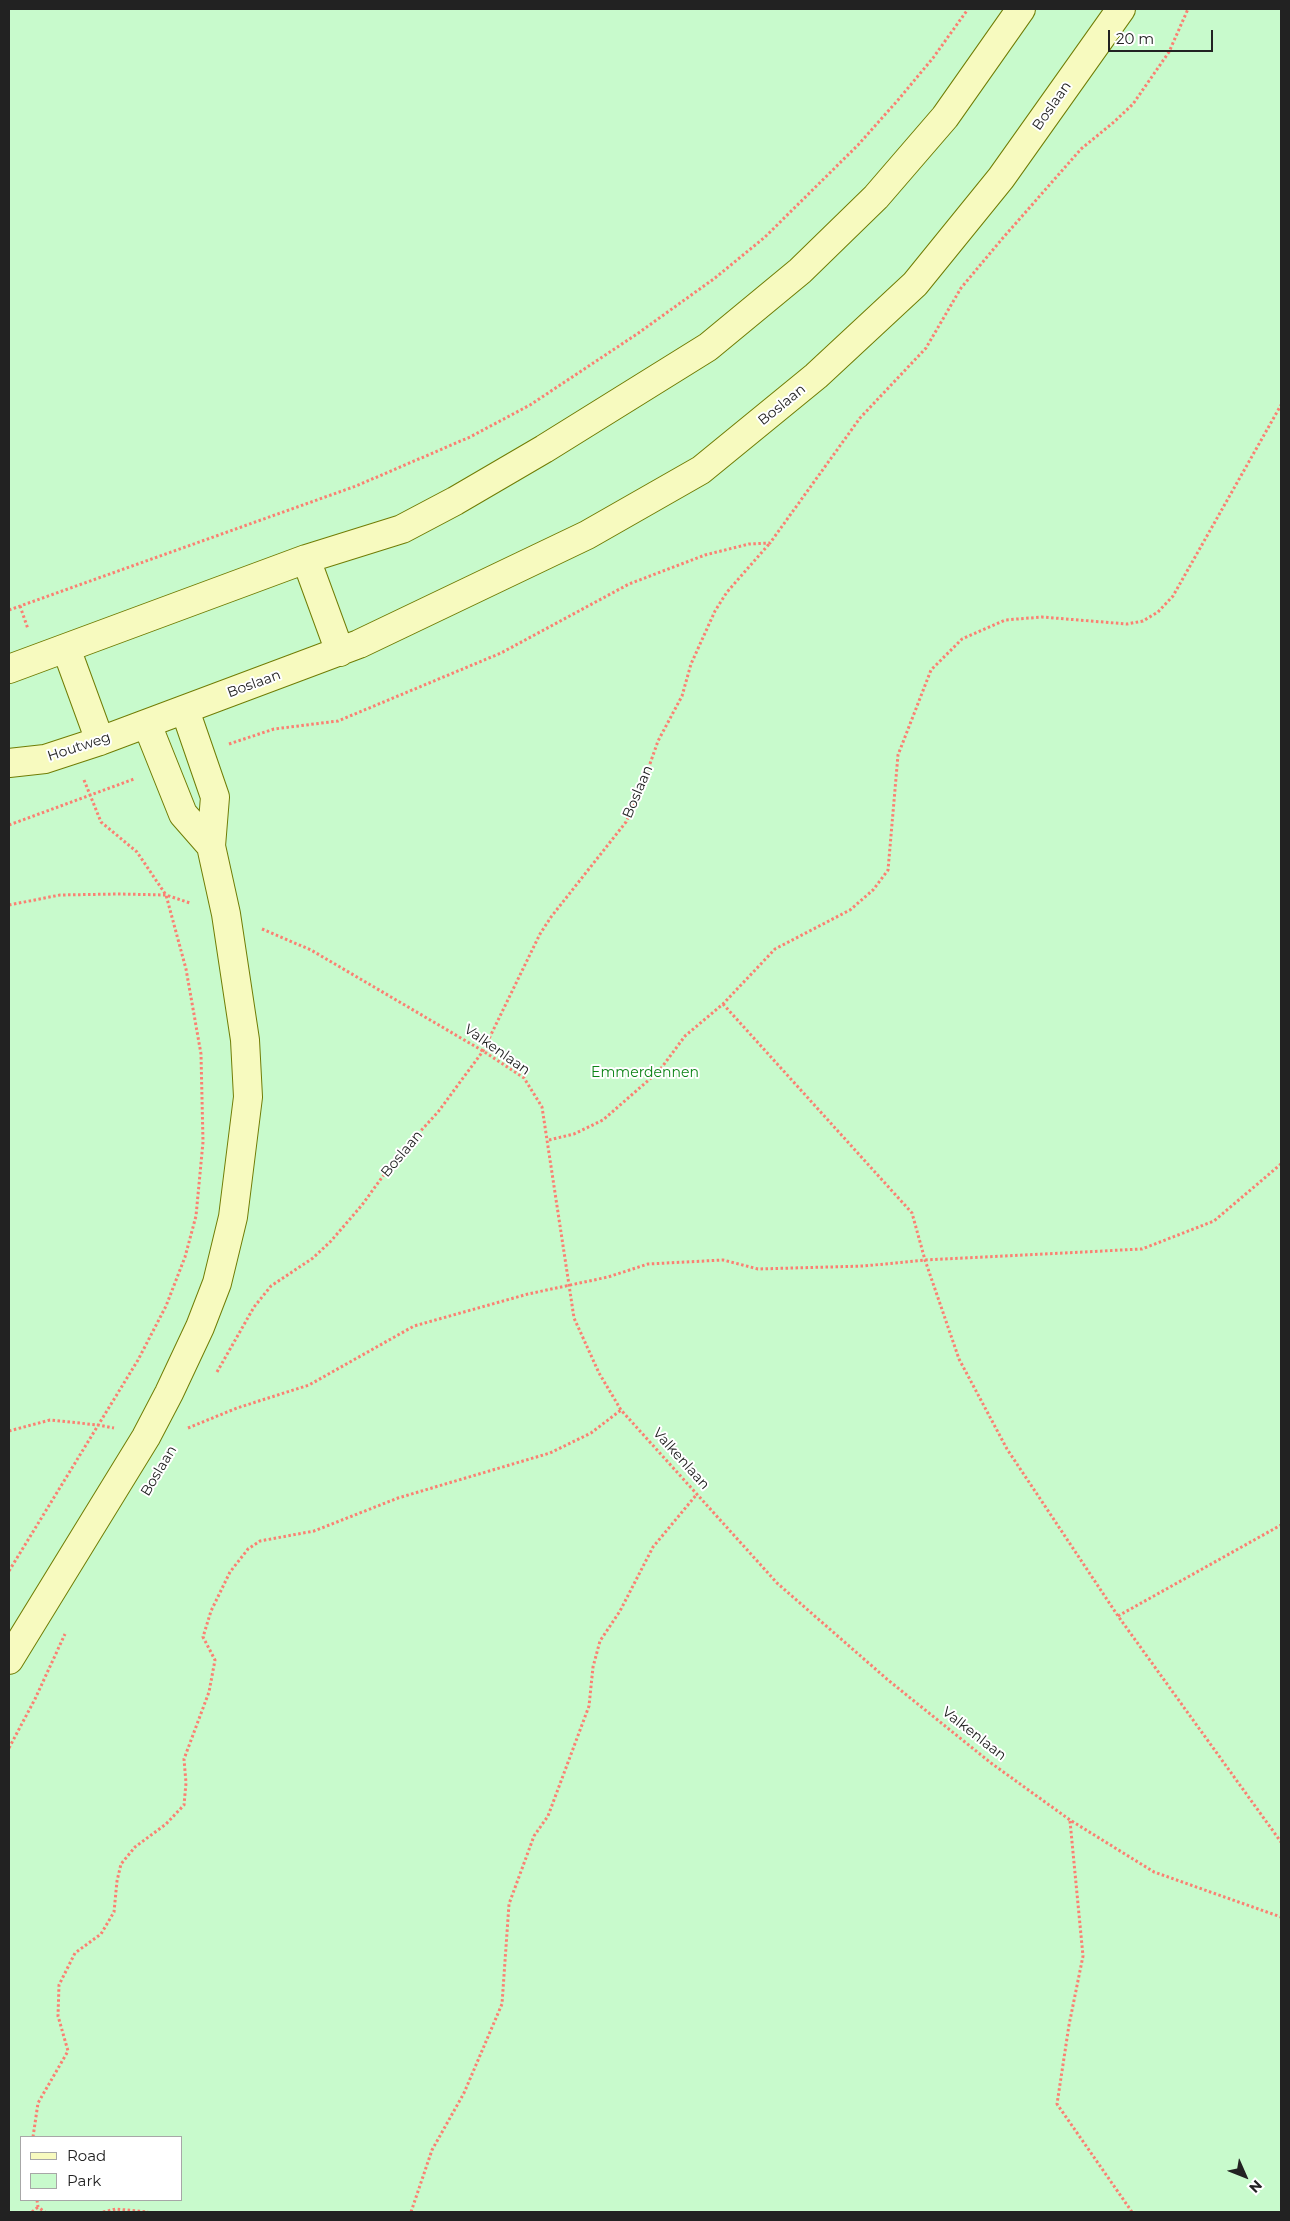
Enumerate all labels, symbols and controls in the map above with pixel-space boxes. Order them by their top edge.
scale bar [1110,20,1215,52]
text: 20 m [1116,29,1154,48]
street label: Boslaan [1029,78,1075,134]
street label: Boslaan [755,381,809,429]
street label: Boslaan [225,667,283,701]
street label: Houtweg [45,729,113,765]
street label: Boslaan [619,763,657,821]
street label: Valkenlaan [461,1021,533,1079]
park label: Emmerdennen [591,1065,699,1081]
street label: Boslaan [378,1127,426,1181]
street label: Valkenlaan [649,1425,713,1493]
street label: Boslaan [137,1443,181,1499]
street label: Valkenlaan [939,1704,1009,1764]
legend [20,2136,182,2201]
text: Road [67,2146,106,2165]
north arrow [1220,2151,1270,2201]
text: Park [67,2171,101,2190]
text: N [1245,2176,1266,2197]

